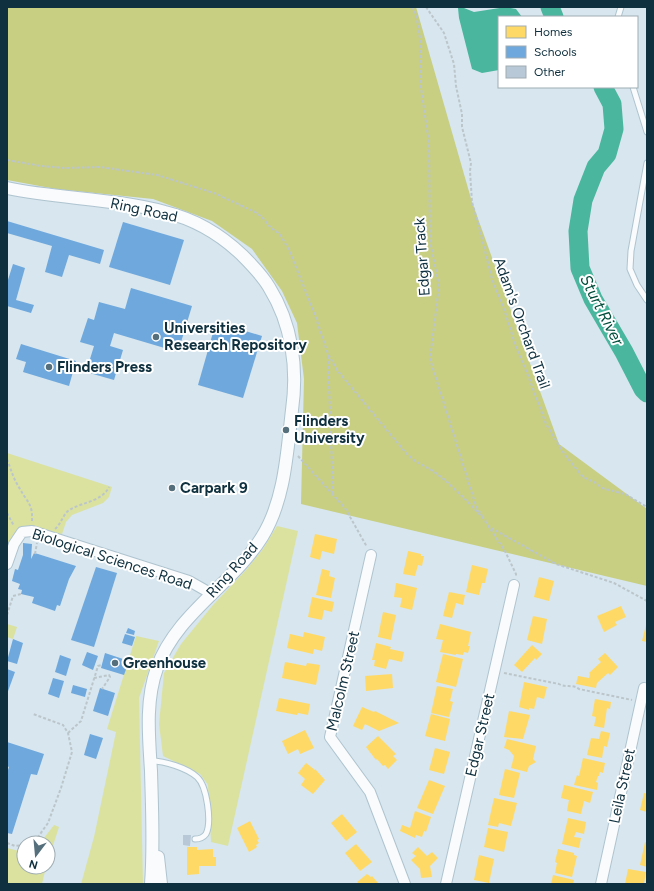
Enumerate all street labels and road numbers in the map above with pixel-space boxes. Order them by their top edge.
street label: Ring Road [109,194,179,226]
street label: Edgar Track [410,216,434,297]
street label: Adam's Orchard Trail [490,255,554,391]
street label: Biological Sciences Road [30,525,194,593]
street label: Ring Road [202,539,262,601]
street label: Malcolm Street [323,629,363,733]
street label: Edgar Street [462,691,498,778]
street label: Leila Street [605,747,639,825]

